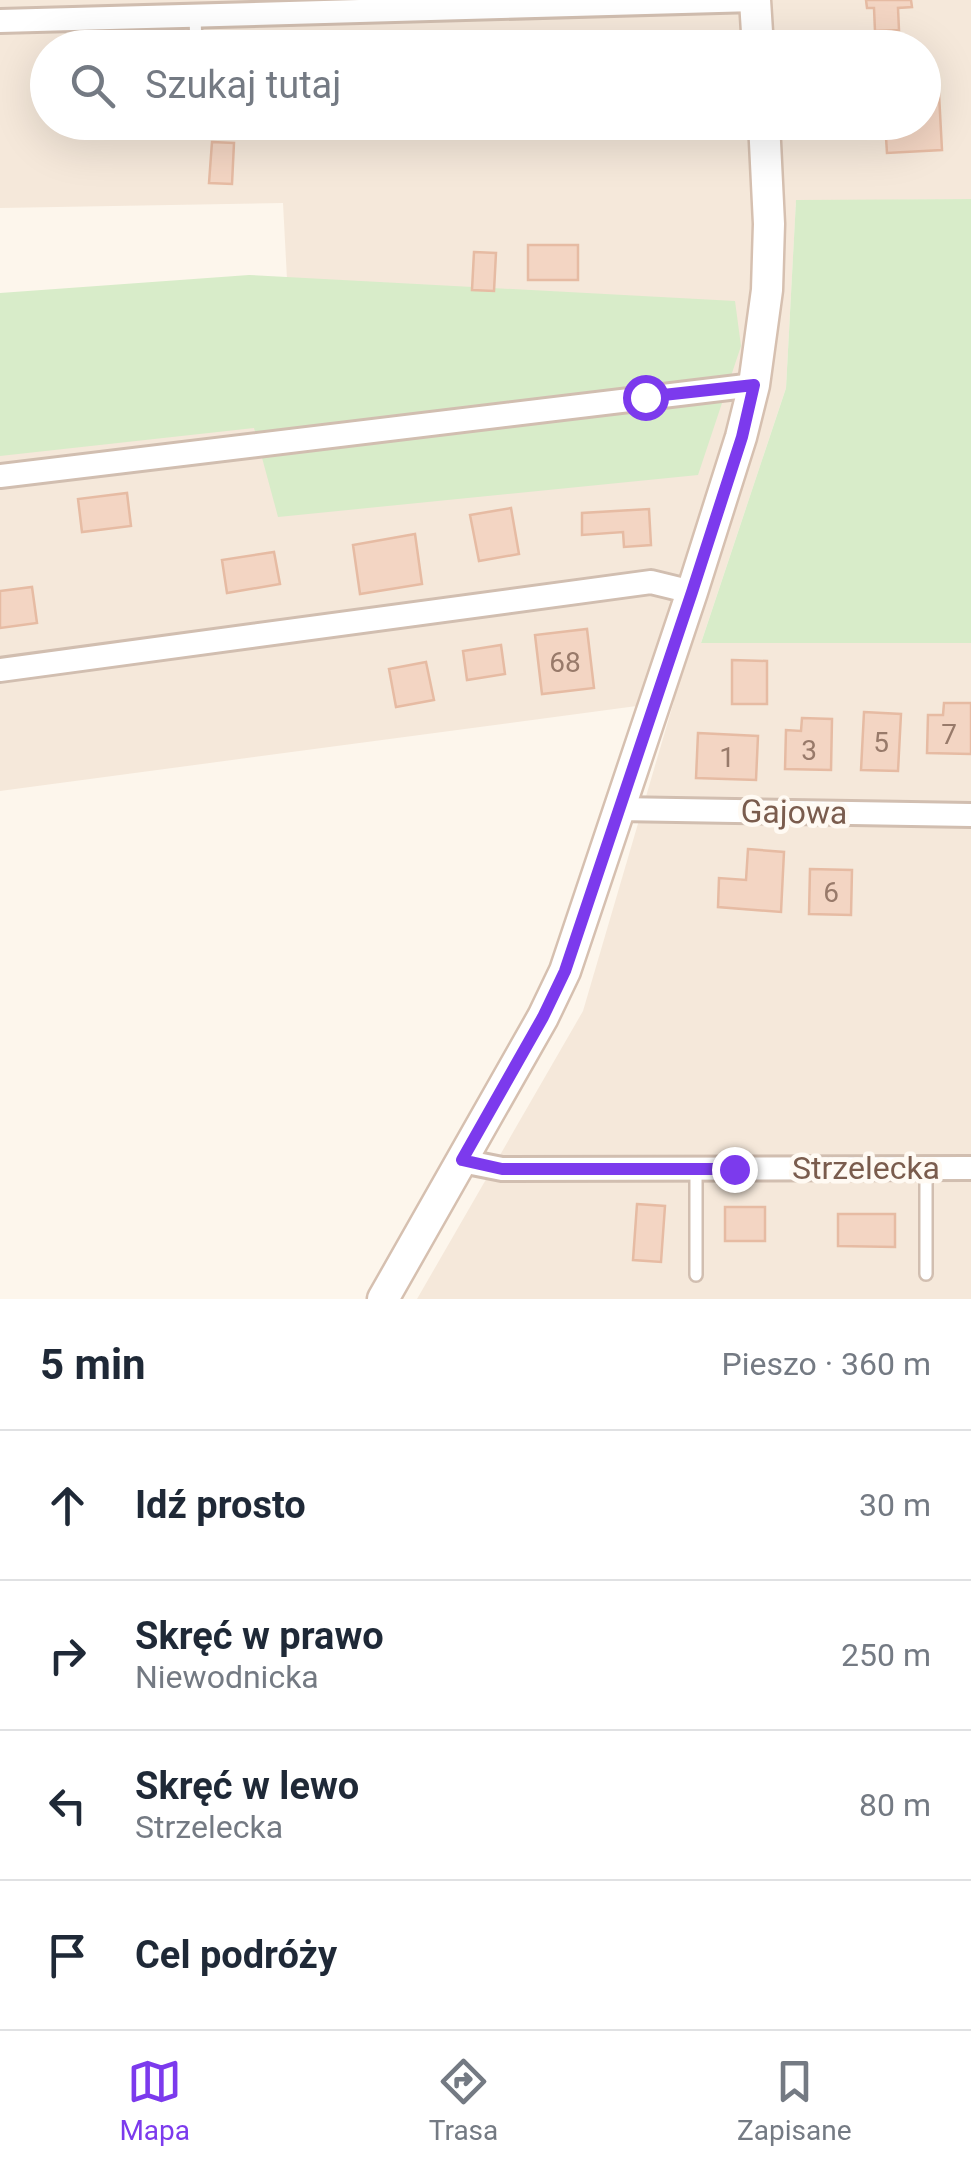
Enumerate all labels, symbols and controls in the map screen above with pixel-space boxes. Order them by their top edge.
search box [30,30,941,140]
icon: search [65,58,120,113]
text: Szukaj tutaj [145,63,341,107]
route start [623,375,669,421]
house number: 68 [549,646,581,679]
house number: 7 [941,718,957,751]
house number: 5 [873,726,889,759]
house number: 3 [801,734,817,767]
house number: 1 [719,741,735,774]
street label: Gajowa [740,792,848,832]
house number: 6 [823,876,839,909]
route end [712,1147,758,1193]
street label: Strzelecka [792,1149,940,1187]
text: 5 min [40,1340,146,1389]
text: Pieszo · 360 m [721,1345,931,1383]
icon: ahead [40,1478,95,1533]
text: Idź prosto [135,1483,306,1527]
text: 30 m [859,1486,931,1524]
text: Skręć w prawo [135,1614,384,1658]
icon: right [40,1628,95,1683]
text: 250 m [841,1636,931,1674]
text: Niewodnicka [135,1658,319,1696]
text: Skręć w lewo [135,1764,359,1808]
icon: left [40,1778,95,1833]
text: 80 m [859,1786,931,1824]
text: Strzelecka [135,1808,283,1846]
icon: arrive [40,1928,95,1983]
text: Cel podróży [135,1933,337,1977]
tab: Mapa [119,2054,190,2147]
tab: Trasa [429,2054,498,2147]
tab: Zapisane [737,2054,852,2147]

